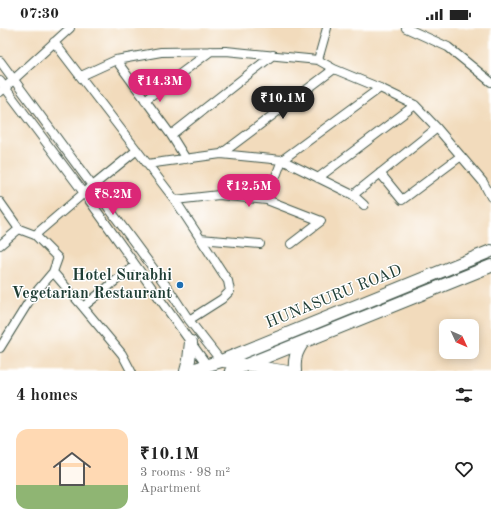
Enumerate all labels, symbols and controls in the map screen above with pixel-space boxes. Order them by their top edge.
text: 07:30 [20,7,59,22]
pin: ₹14.3M [127,69,193,103]
text: ₹14.3M [137,75,183,88]
pin: ₹10.1M [250,86,316,120]
text: ₹10.1M [260,92,306,105]
pin: ₹12.5M [216,174,282,208]
text: ₹12.5M [226,180,272,193]
pin: ₹8.2M [85,182,141,216]
text: ₹8.2M [94,188,132,201]
street label: HUNASURU ROAD [264,262,404,332]
place label: Hotel Surabhi Vegetarian Restaurant [11,268,172,302]
marker: Hotel Surabhi Vegetarian Restaurant [175,280,185,290]
north arrow [439,319,479,359]
map controls [439,319,479,359]
icon: filters [453,384,475,406]
text: 4 homes [16,387,78,404]
icon: home [48,445,96,493]
text: ₹10.1M [140,446,199,463]
icon: heart [453,458,475,480]
text: 3 rooms · 98 m² [140,466,230,479]
text: Apartment [140,482,201,495]

